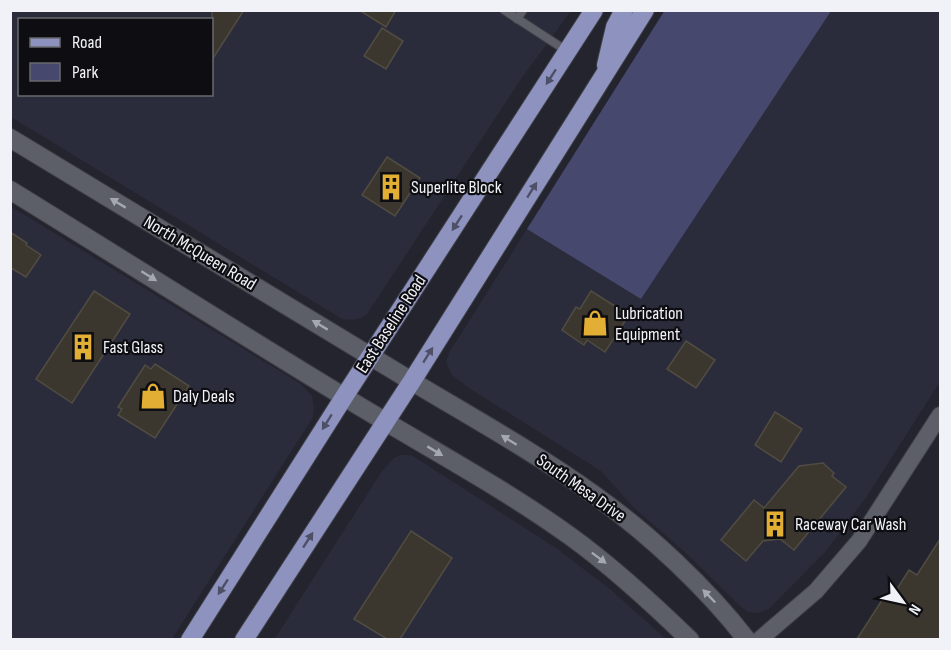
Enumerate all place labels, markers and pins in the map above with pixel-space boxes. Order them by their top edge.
building icon: Superlite Block [376,172,406,202]
place label: Superlite Block [411,177,502,198]
place label: Lubrication Equipment [615,303,683,345]
shop icon: Lubrication Equipment [580,308,610,338]
building icon: Fast Glass [68,332,98,362]
place label: Fast Glass [103,337,163,358]
shop icon: Daly Deals [138,381,168,411]
place label: Daly Deals [173,386,235,407]
building icon: Raceway Car Wash [760,509,790,539]
place label: Raceway Car Wash [795,514,907,535]

